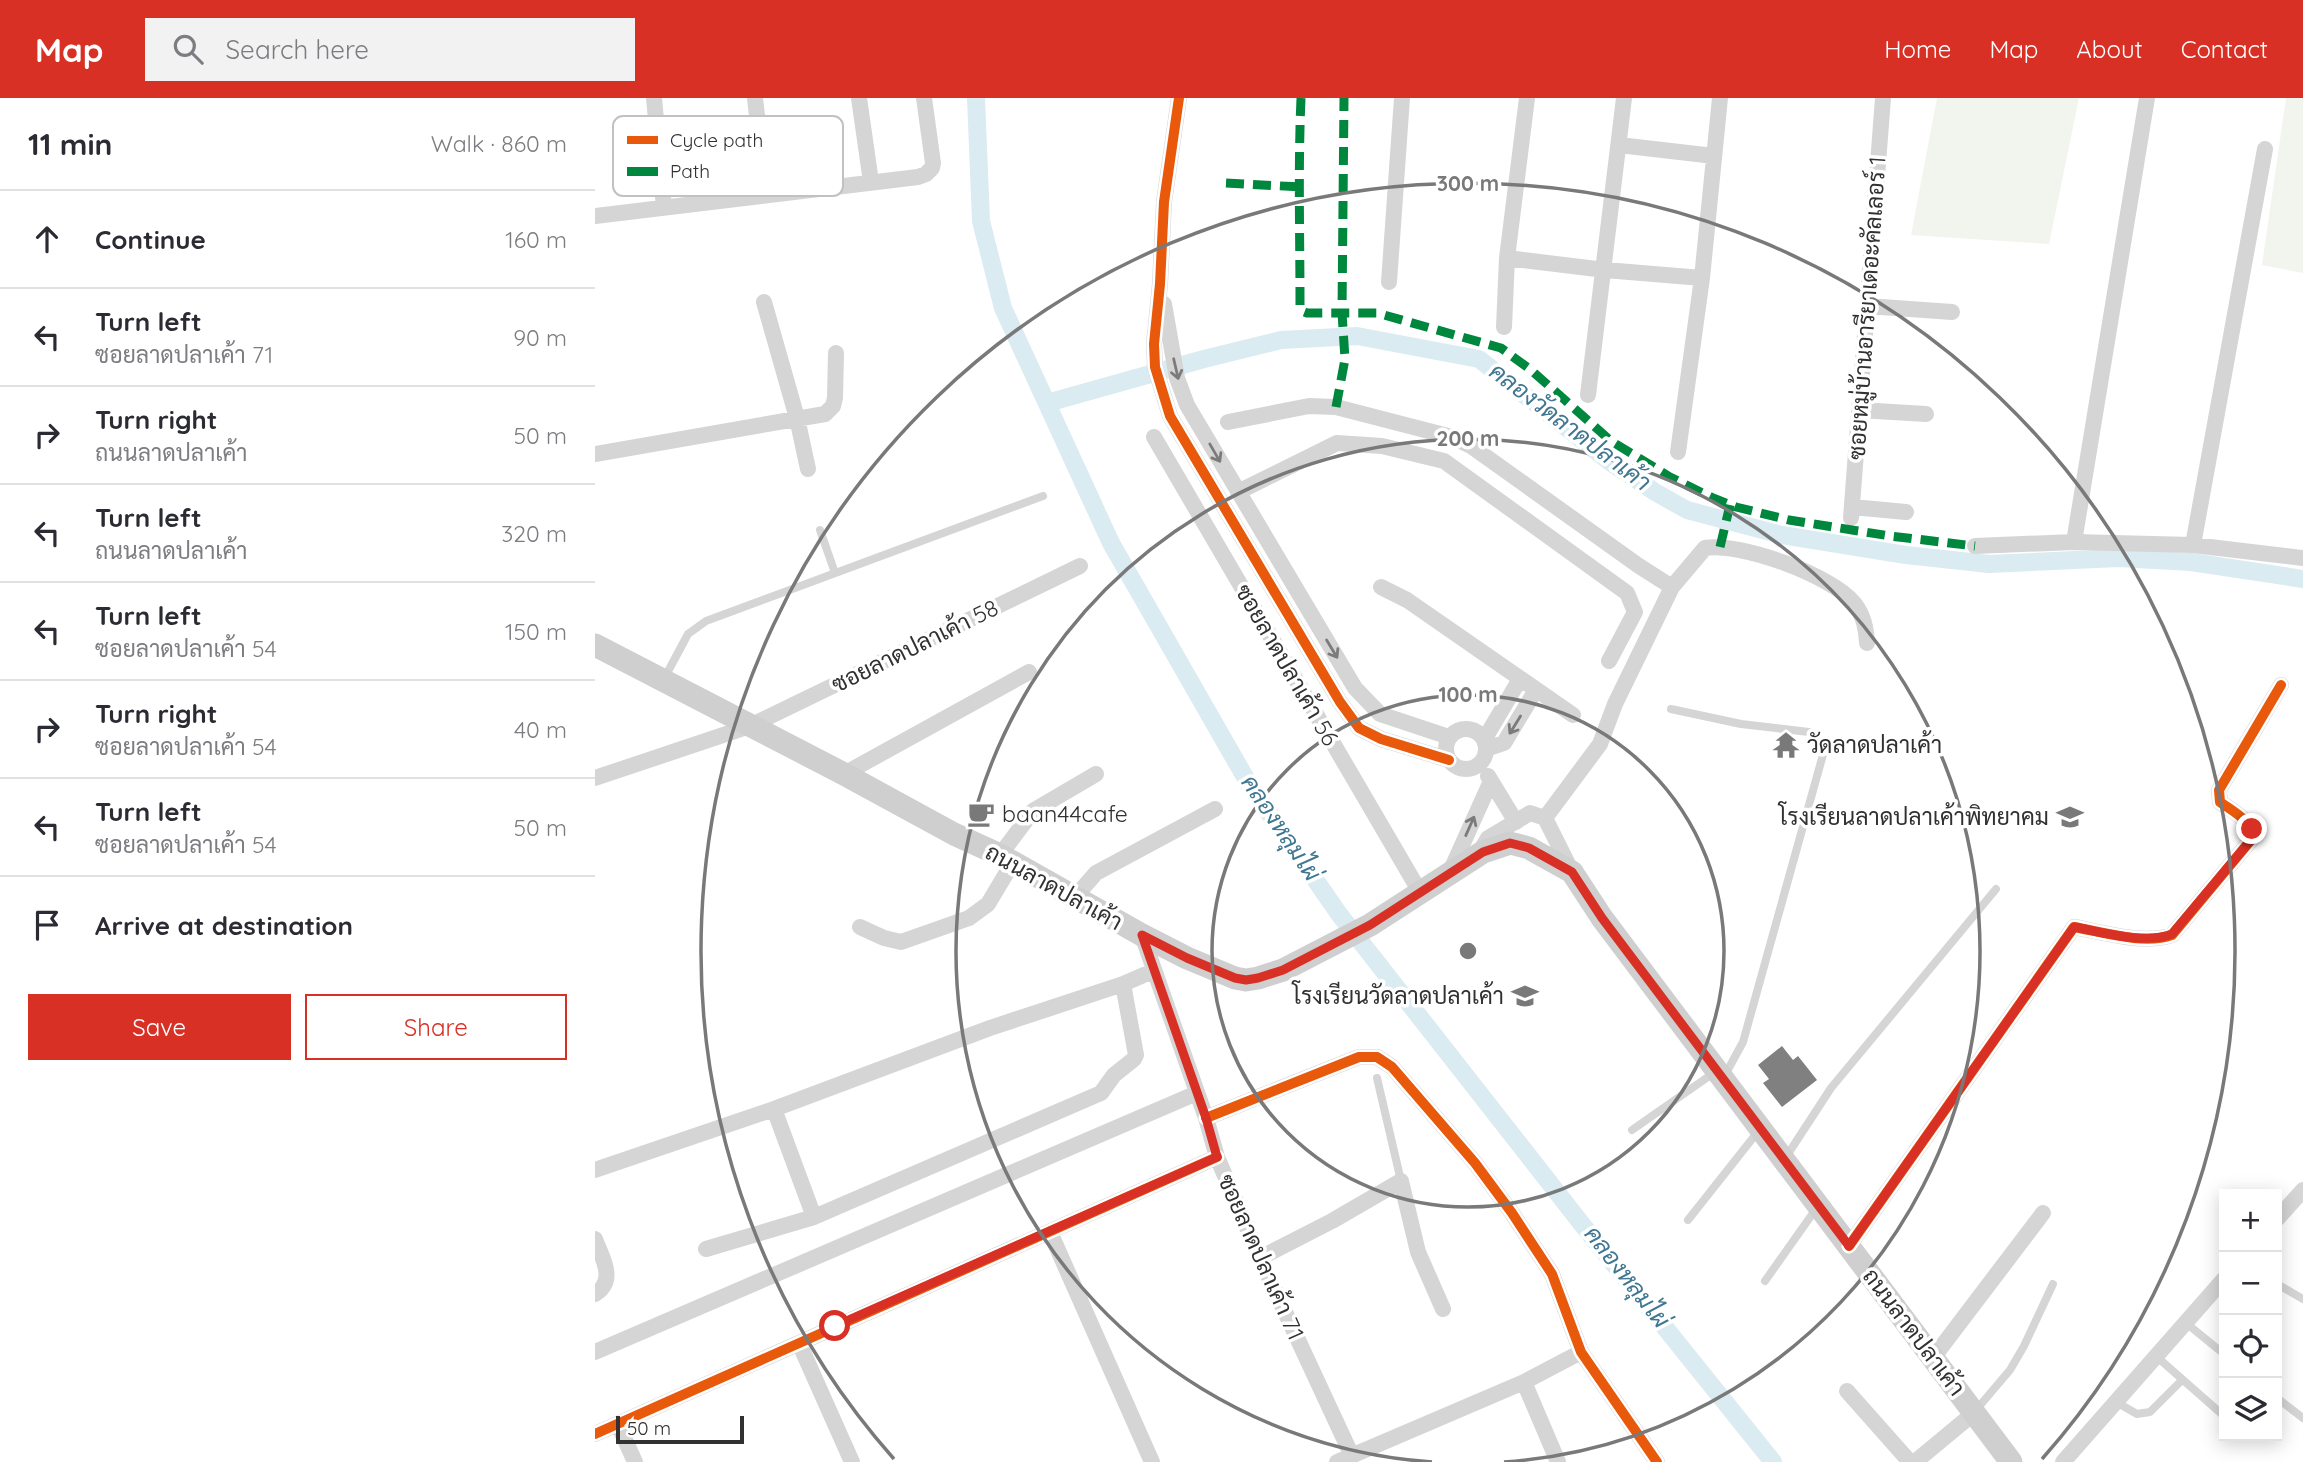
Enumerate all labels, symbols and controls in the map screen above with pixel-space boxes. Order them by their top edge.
search box [145,18,635,81]
text: Map [35,29,103,70]
icon: search [169,30,207,68]
text: Search here [225,33,369,66]
text: Home [1884,34,1951,64]
text: Map [1989,34,2038,64]
text: About [2076,34,2143,64]
text: Contact [2181,34,2268,64]
legend [613,116,843,196]
text: 11 min [28,125,112,163]
text: Cycle path [670,128,763,152]
text: Walk · 860 m [431,129,567,158]
street label: ซอยหมู่บ้านอารียาเดอะคัลเลอร์ 1 [1840,155,1895,461]
text: Path [670,159,710,183]
text: 300 m [1437,170,1499,196]
icon: ahead [28,220,66,258]
text: Continue [95,223,206,256]
text: 160 m [505,225,567,254]
text: Turn left [95,305,202,338]
icon: left [28,318,66,356]
text: 90 m [513,323,567,352]
text: ซอยลาดปลาเค้า 71 [95,340,273,369]
water label: คลองวัดลาดปลาเค้า [1484,356,1657,497]
one-way arrow [1169,357,1183,380]
text: Turn right [95,403,217,436]
icon: right [28,416,66,454]
text: 50 m [514,421,567,450]
text: 200 m [1437,425,1499,451]
text: ถนนลาดปลาเค้า [95,438,248,467]
one-way arrow [1208,443,1222,463]
text: Turn left [95,501,202,534]
icon: left [28,514,66,552]
text: 320 m [501,519,567,548]
text: ถนนลาดปลาเค้า [95,536,248,565]
street label: ซอยลาดปลาเค้า 56 [1229,579,1345,751]
street label: ซอยลาดปลาเค้า 58 [827,593,1003,698]
text: Turn left [95,599,202,632]
icon: left [28,612,66,650]
text: 150 m [505,617,567,646]
text: ซอยลาดปลาเค้า 54 [95,634,277,663]
one-way arrow [1325,638,1339,658]
text: 100 m [1438,681,1498,707]
text: Turn right [95,697,217,730]
icon: right [28,710,66,748]
text: 40 m [514,715,567,744]
one-way arrow [1508,715,1522,735]
temple icon: วัดลาดปลาเค้า [1771,730,1801,760]
place label: วัดลาดปลาเค้า [1807,730,1942,759]
text: ซอยลาดปลาเค้า 54 [95,732,277,761]
water label: คลองหลุมไผ่ [1234,769,1329,888]
text: Turn left [95,795,202,828]
cafe icon: baan44cafe [966,799,996,829]
place label: baan44cafe [1002,799,1128,828]
place label: โรงเรียนลาดปลาเค้าพิทยาคม [1777,801,2049,831]
school or university icon: โรงเรียนลาดปลาเค้าพิทยาคม [2055,802,2085,832]
icon: left [28,808,66,846]
text: 50 m [514,813,567,842]
route end [2236,813,2267,844]
one-way arrow [1464,816,1477,838]
text: ซอยลาดปลาเค้า 54 [95,830,277,859]
street label: ถนนลาดปลาเค้า [981,837,1128,936]
icon: arrive [28,906,66,944]
text: Arrive at destination [95,909,353,942]
centre of rings [1456,939,1480,963]
place label: โรงเรียนวัดลาดปลาเค้า [1290,980,1504,1010]
school or university icon: โรงเรียนวัดลาดปลาเค้า [1510,981,1540,1011]
button: Save [28,994,291,1060]
button: Share [305,994,567,1060]
street label: ซอยลาดปลาเค้า 71 [1212,1169,1311,1344]
map controls [2219,1189,2282,1441]
button: + [2219,1189,2282,1252]
water label: คลองหลุมไผ่ [1577,1219,1678,1336]
button: − [2219,1252,2282,1315]
street label: ถนนลาดปลาเค้า [1857,1262,1972,1401]
route start [819,1310,850,1341]
button: locate [2219,1315,2282,1378]
button: layers [2219,1378,2282,1441]
scale bar [616,1413,744,1445]
text: 50 m [627,1416,671,1440]

